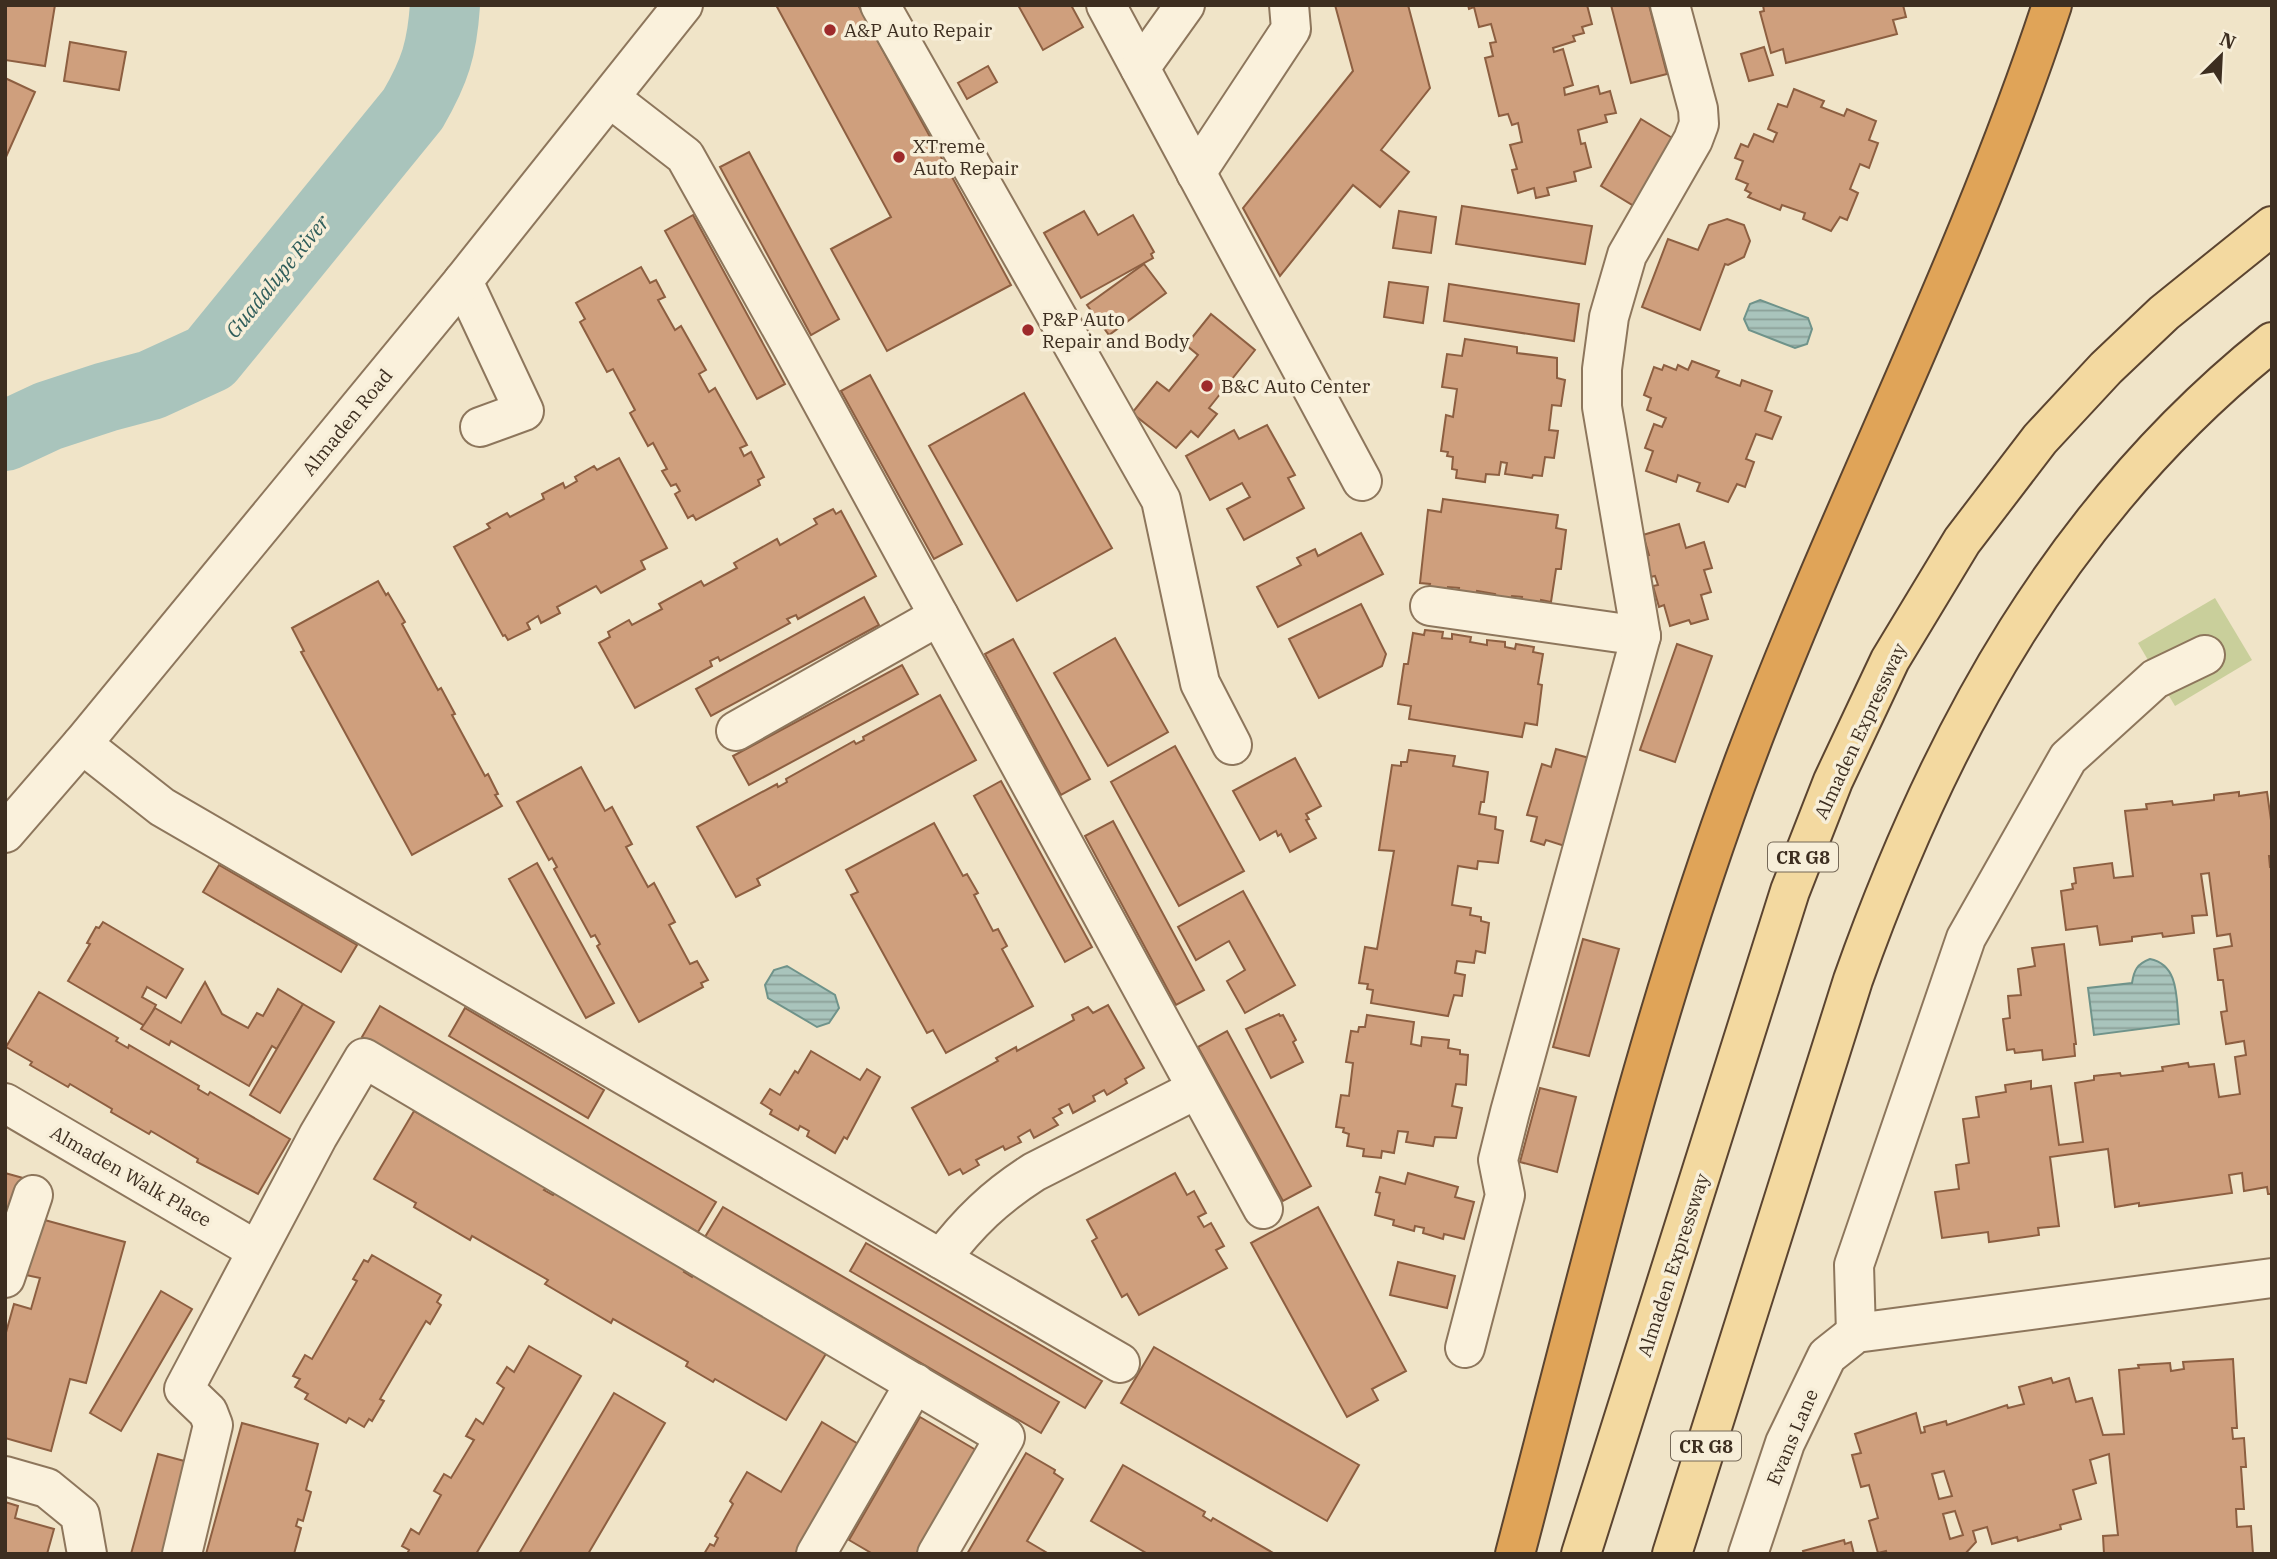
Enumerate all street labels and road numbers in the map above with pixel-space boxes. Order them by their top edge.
street label: Almaden Road [297,364,397,480]
street label: Almaden Expressway [1809,638,1912,823]
road number: CR G8 [1768,842,1838,872]
street label: Almaden Walk Place [46,1120,216,1232]
street label: Almaden Expressway [1632,1169,1714,1360]
street label: Evans Lane [1761,1385,1823,1489]
road number: CR G8 [1671,1432,1741,1461]

